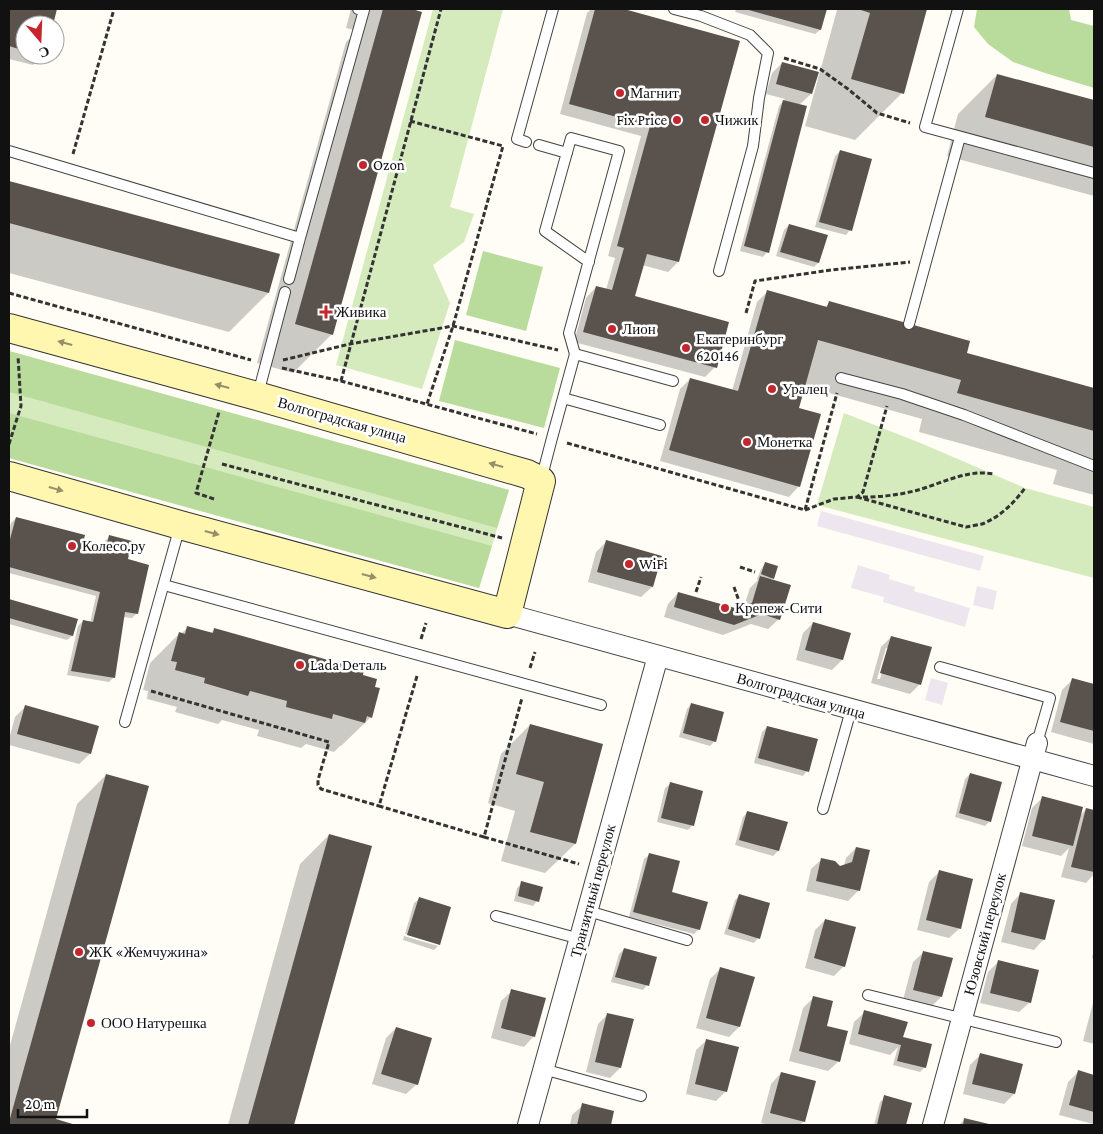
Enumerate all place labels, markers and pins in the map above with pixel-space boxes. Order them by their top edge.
place label: Магнит [630,85,679,101]
marker: Магнит [614,87,626,99]
place label: Fix Price [616,112,667,128]
place label: Чижик [715,112,759,128]
marker: Fix Price [671,114,683,126]
marker: Чижик [699,114,711,126]
place label: Ozon [373,157,405,173]
marker: Ozon [357,159,369,171]
place label: Живика [336,304,387,320]
marker: Живика [320,306,332,318]
place label: Лион [622,321,656,337]
marker: Лион [606,323,618,335]
place label: Екатеринбург 620146 [696,331,783,364]
marker: Екатеринбург 620146 [680,342,692,354]
place label: Уралец [782,381,828,397]
marker: Уралец [766,383,778,395]
place label: Монетка [757,434,813,450]
marker: Монетка [741,436,753,448]
place label: Колесо.ру [82,538,146,554]
marker: Колесо.ру [66,540,78,552]
place label: WiFi [639,556,668,572]
marker: WiFi [623,558,635,570]
place label: Крепеж-Сити [735,600,822,616]
marker: Крепеж-Сити [719,602,731,614]
place label: Lada Dеталь [310,657,387,673]
marker: Lada Dеталь [294,659,306,671]
place label: ЖК «Жемчужина» [89,944,208,960]
marker: ЖК «Жемчужина» [73,946,85,958]
place label: ООО Натурешка [101,1015,207,1031]
marker: ООО Натурешка [85,1017,97,1029]

